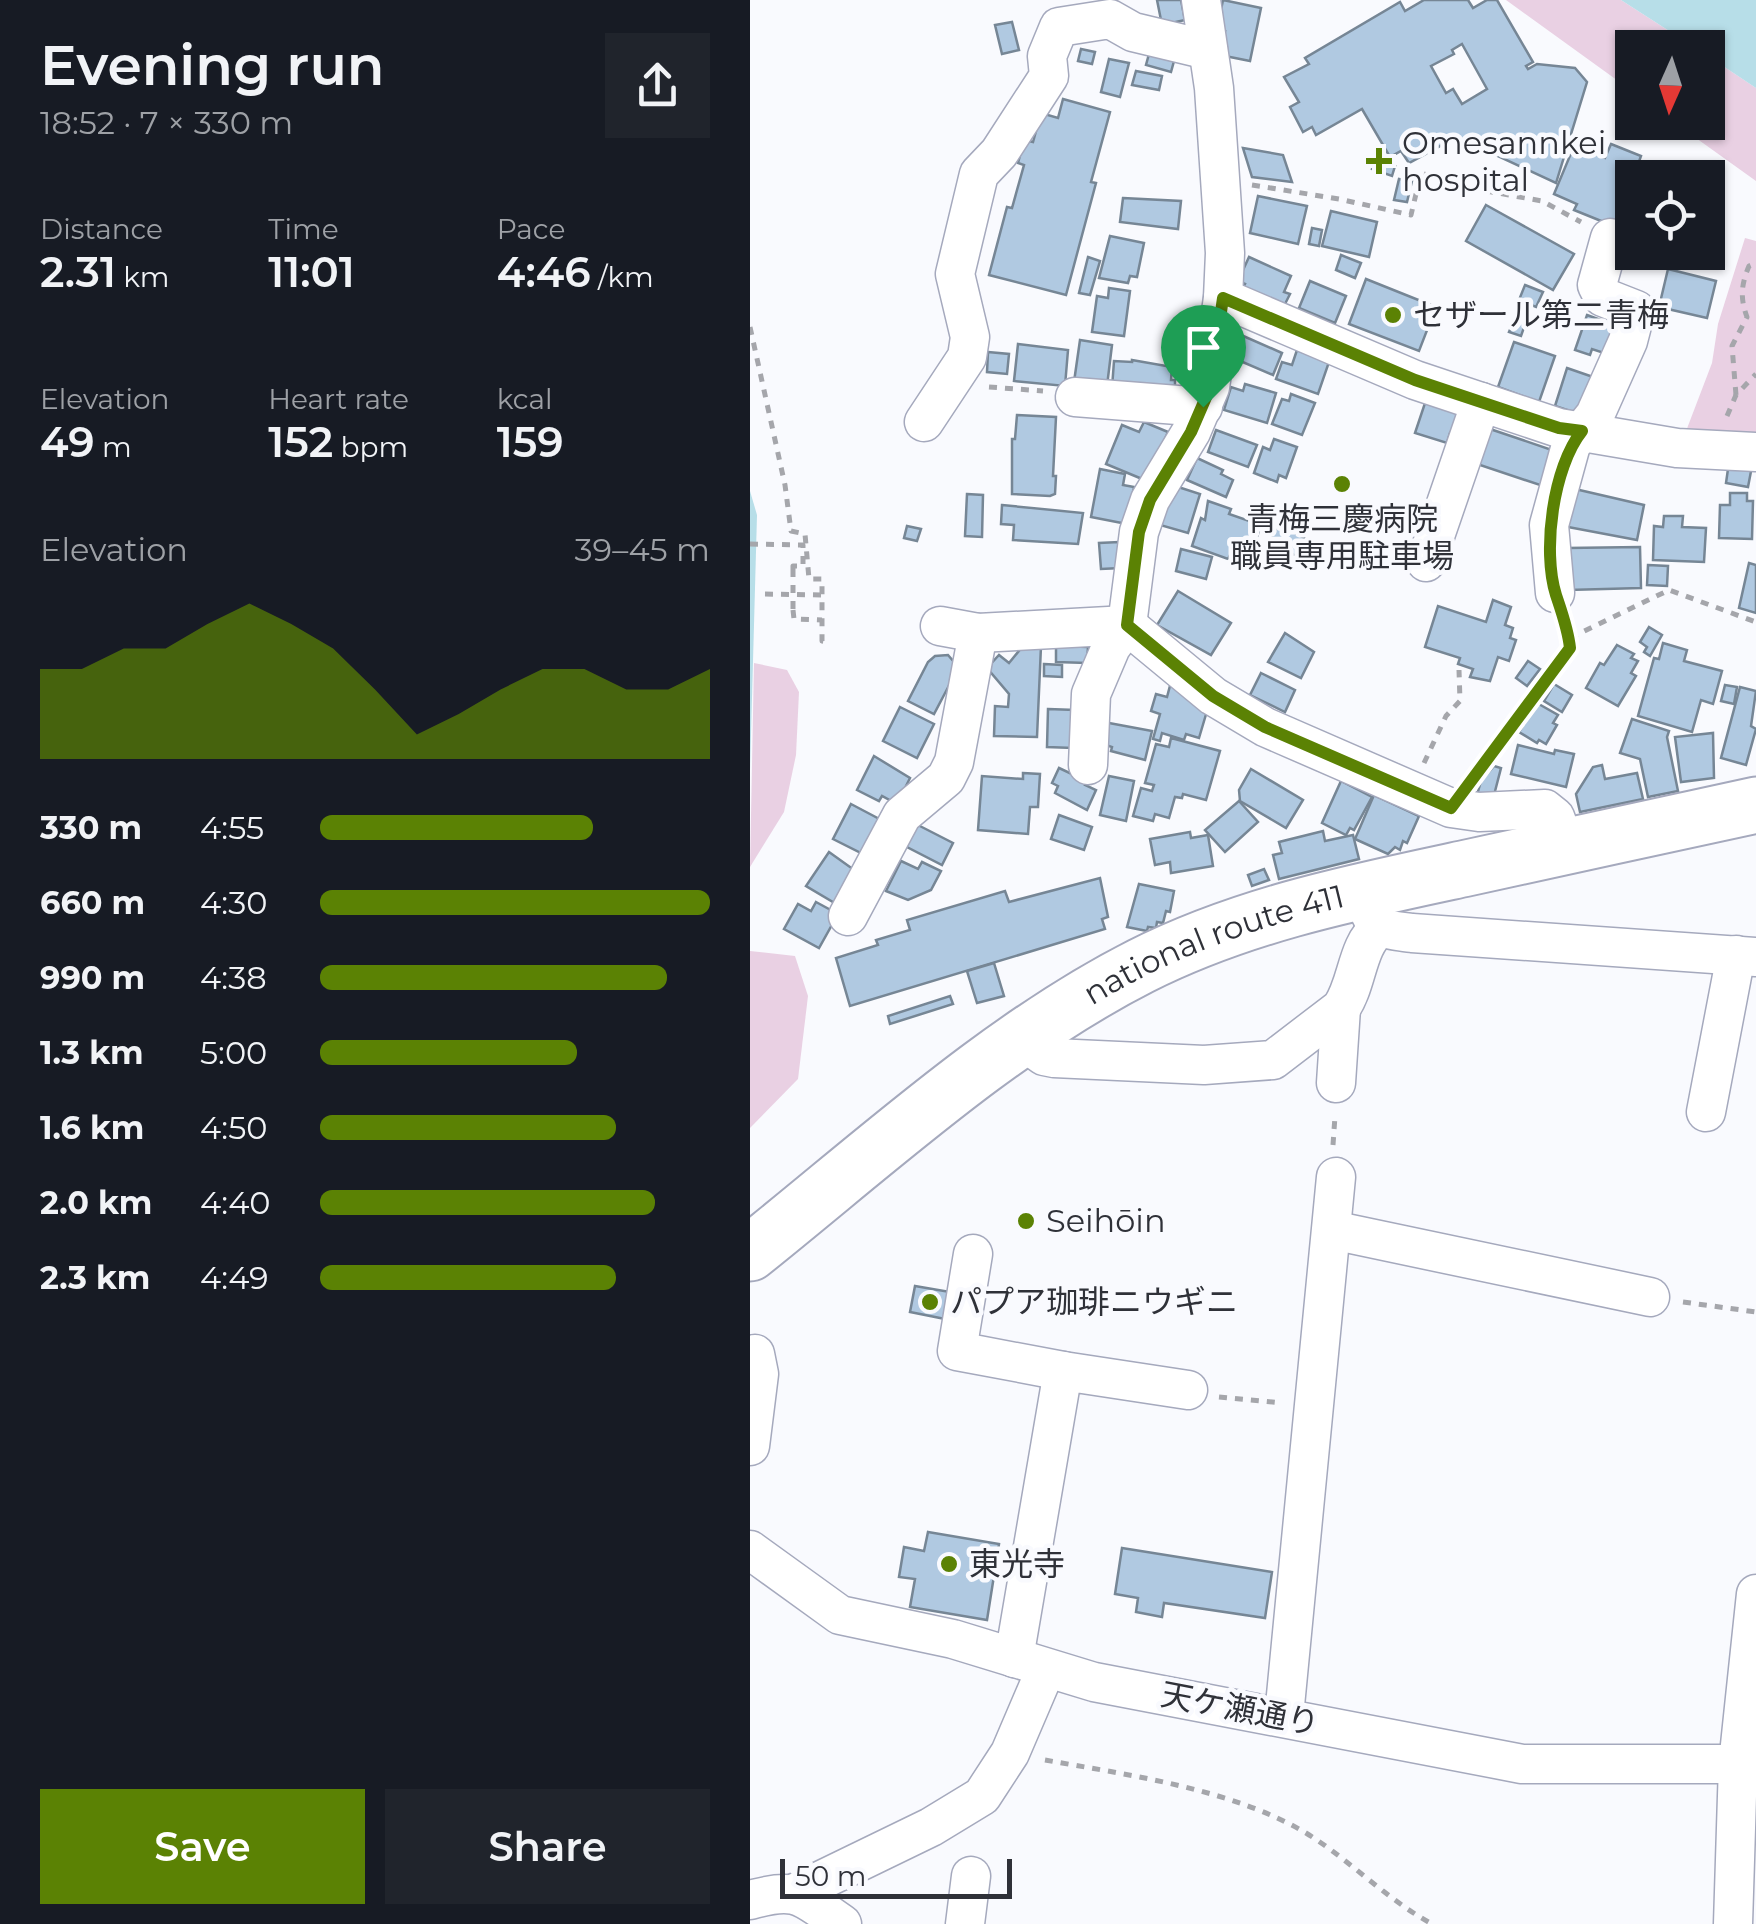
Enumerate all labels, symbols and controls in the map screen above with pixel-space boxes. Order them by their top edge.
north arrow [1615,30,1725,140]
map controls [1615,30,1725,270]
text: Evening run [40,32,385,99]
button: share [605,33,710,138]
text: 18:52 · 7 × 330 m [40,103,293,142]
place label: Omesannkei hospital [1402,123,1606,199]
marker: Omesannkei hospital [1366,148,1392,174]
button: locate [1615,160,1725,270]
text: Distance [40,212,163,246]
text: Time [268,212,339,246]
text: Pace [497,212,565,246]
text: 2.31 [40,246,116,298]
text: 11:01 [268,246,355,298]
text: 4:46 [497,246,591,298]
text: km [116,260,170,294]
text: /km [591,260,654,294]
place label: セザール第二青梅 [1413,295,1669,334]
marker: セザール第二青梅 [1382,304,1404,326]
pin [1161,305,1246,408]
icon: arrive [1176,320,1231,375]
text: Elevation [40,382,169,416]
text: Heart rate [268,382,409,416]
text: kcal [497,382,553,416]
text: 49 [40,416,95,468]
text: 152 [268,416,333,468]
text: 159 [497,416,564,468]
text: m [95,430,132,464]
text: bpm [333,430,408,464]
marker: 青梅三慶病院 職員専用駐車場 [1331,473,1353,495]
place label: 青梅三慶病院 職員専用駐車場 [1230,499,1454,575]
text: Elevation [40,530,188,569]
text: 39–45 m [574,530,710,569]
text: 330 m [40,808,142,847]
text: 4:55 [200,808,264,847]
street label: national route 411 [1076,876,1348,1013]
text: 660 m [40,883,145,922]
text: 4:30 [200,883,267,922]
text: 990 m [40,958,145,997]
text: 4:38 [200,958,267,997]
text: 1.3 km [40,1033,144,1072]
text: 5:00 [200,1033,267,1072]
text: 1.6 km [40,1108,144,1147]
text: 4:50 [200,1108,267,1147]
text: 2.0 km [40,1183,152,1222]
text: 4:40 [200,1183,270,1222]
place label: Seihōin [1046,1201,1166,1240]
marker: Seihōin [1015,1210,1037,1232]
text: 2.3 km [40,1258,150,1297]
text: 4:49 [200,1258,269,1297]
place label: パプア珈琲ニウギニ [950,1282,1238,1321]
marker: パプア珈琲ニウギニ [919,1291,941,1313]
place label: 東光寺 [969,1544,1065,1583]
marker: 東光寺 [938,1553,960,1575]
street label: 天ケ瀬通り [1158,1674,1322,1743]
button: Save [40,1789,365,1904]
button: Share [385,1789,710,1904]
scale bar [780,1854,1012,1898]
text: 50 m [795,1859,866,1893]

